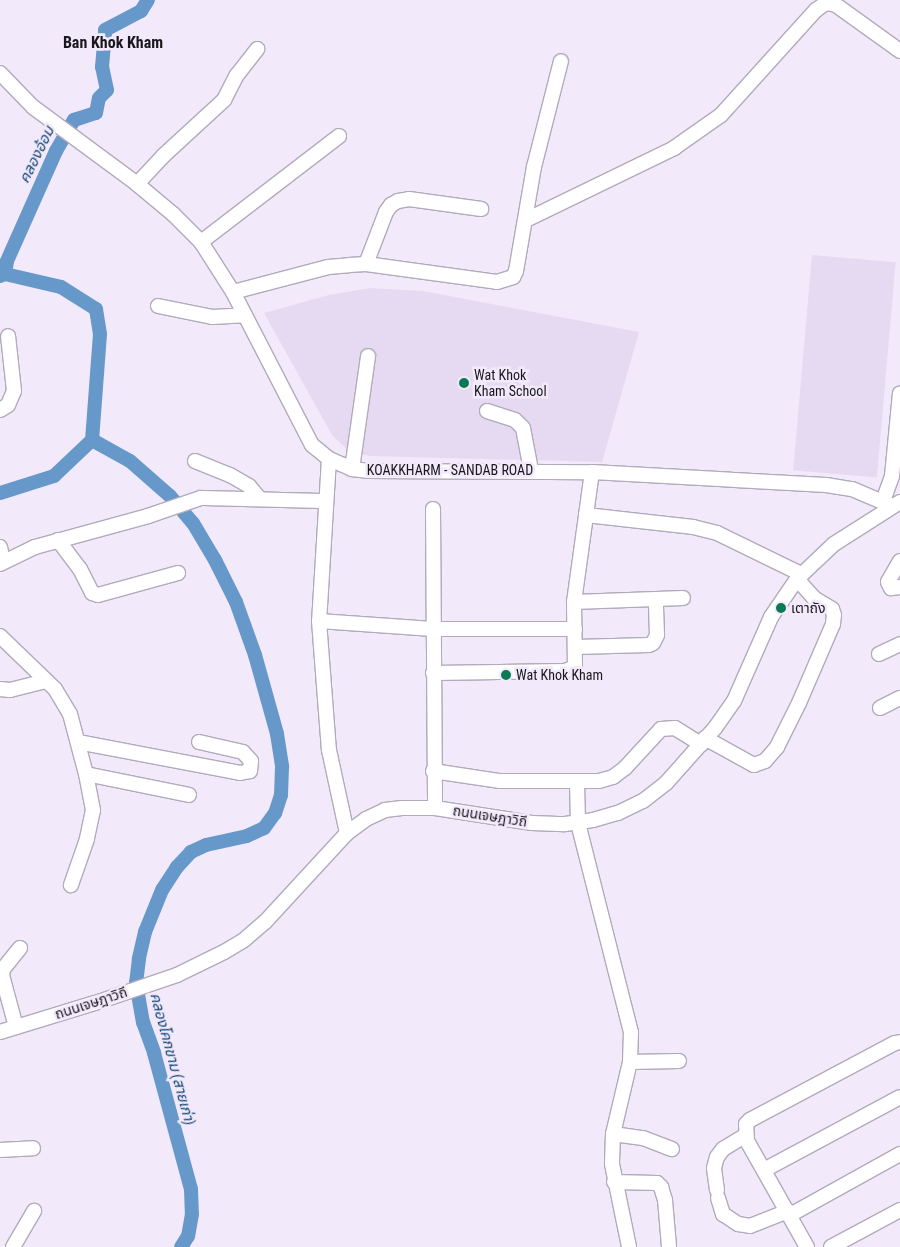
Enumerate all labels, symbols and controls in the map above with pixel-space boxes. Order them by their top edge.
district label: Ban Khok Kham [63,33,163,53]
water label: คลองอ้อม [16,124,58,186]
place label: Wat Khok Kham School [474,367,547,400]
marker: Wat Khok Kham School [458,377,470,389]
street label: KOAKKHARM - SANDAB ROAD [367,462,533,478]
place label: เตาถัง [791,600,826,616]
marker: เตาถัง [775,602,787,614]
place label: Wat Khok Kham [516,667,603,683]
marker: Wat Khok Kham [500,669,512,681]
street label: ถนนเจษฎาวิถี [452,802,528,830]
street label: ถนนเจษฎาวิถี [53,983,129,1023]
water label: คลองโคกขาม (สายเก่า) [146,991,198,1127]

